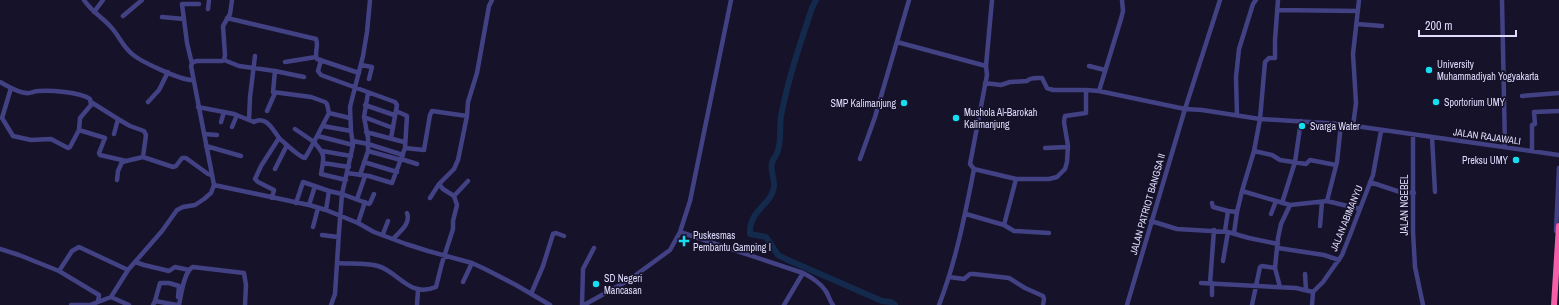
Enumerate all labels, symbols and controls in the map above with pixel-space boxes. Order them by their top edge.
scale bar [1419,12,1516,38]
text: 200 m [1425,18,1452,34]
place label: University Muhammadiyah Yogyakarta [1437,58,1539,83]
marker: University Muhammadiyah Yogyakarta [1424,65,1434,75]
place label: Sportorium UMY [1444,96,1506,109]
place label: SMP Kalimanjung [831,97,896,110]
marker: Sportorium UMY [1431,97,1441,107]
marker: SMP Kalimanjung [899,98,909,108]
place label: Mushola Al-Barokah Kalimanjung [964,106,1037,131]
marker: Mushola Al-Barokah Kalimanjung [951,113,961,123]
place label: Svarga Water [1310,120,1360,133]
marker: Svarga Water [1297,121,1307,131]
street label: JALAN RAJAWALI [1452,125,1522,148]
street label: JALAN PATRIOT BANGSA II [1127,152,1168,256]
place label: Preksu UMY [1462,154,1509,167]
marker: Preksu UMY [1511,155,1521,165]
street label: JALAN NGEBEL [1398,174,1411,236]
street label: JALAN ABIMANYU [1327,183,1366,253]
place label: Puskesmas Pembantu Gamping I [693,229,771,254]
marker: Puskesmas Pembantu Gamping I [678,235,690,247]
place label: SD Negeri Mancasan [604,272,642,297]
marker: SD Negeri Mancasan [591,279,601,289]

